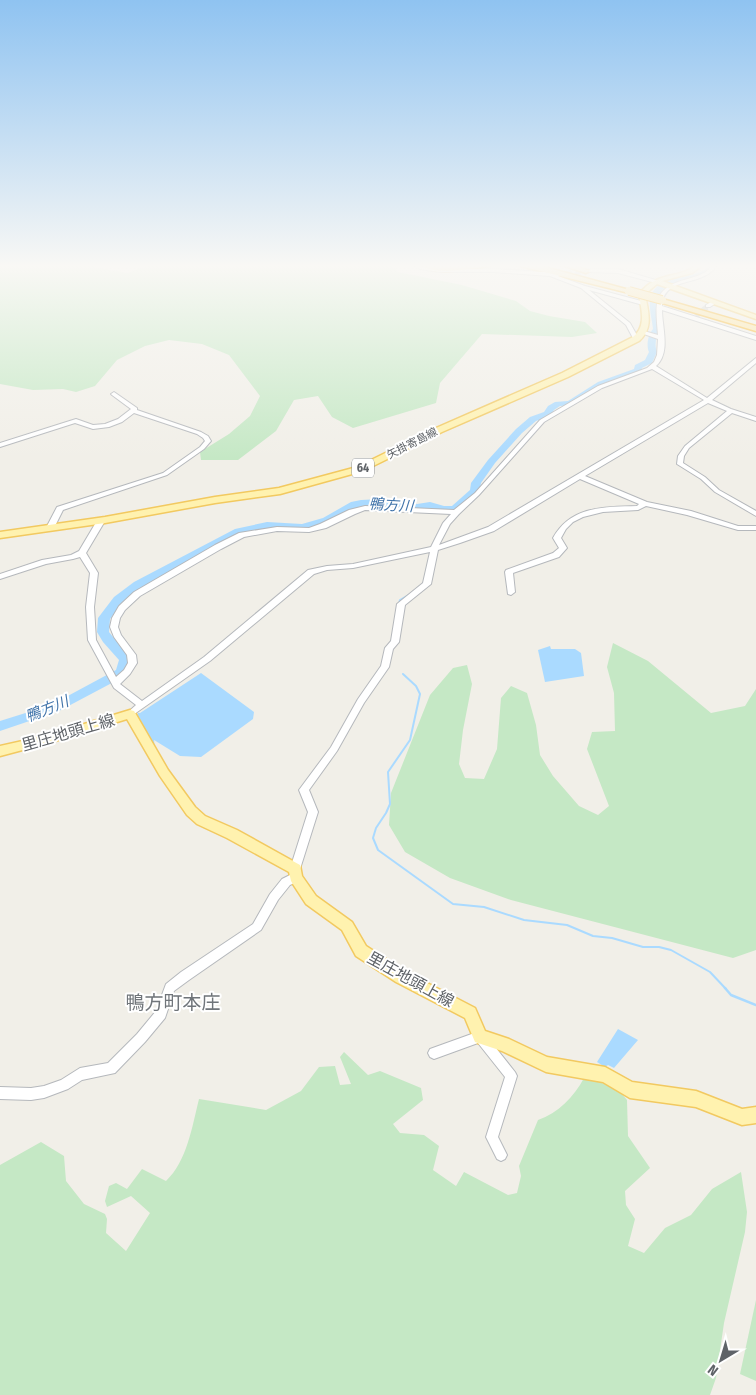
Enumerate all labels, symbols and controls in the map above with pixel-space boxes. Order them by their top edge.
street label: 矢掛寄島線 [385,425,440,462]
road number: 64 [352,458,374,478]
water label: 鴨方川 [368,495,416,515]
water label: 鴨方川 [23,691,73,726]
street label: 里庄地頭上線 [19,710,117,755]
street label: 里庄地頭上線 [364,948,457,1011]
district label: 鴨方町本庄 [125,991,221,1014]
north arrow [696,1335,746,1385]
text: N [705,1361,722,1379]

